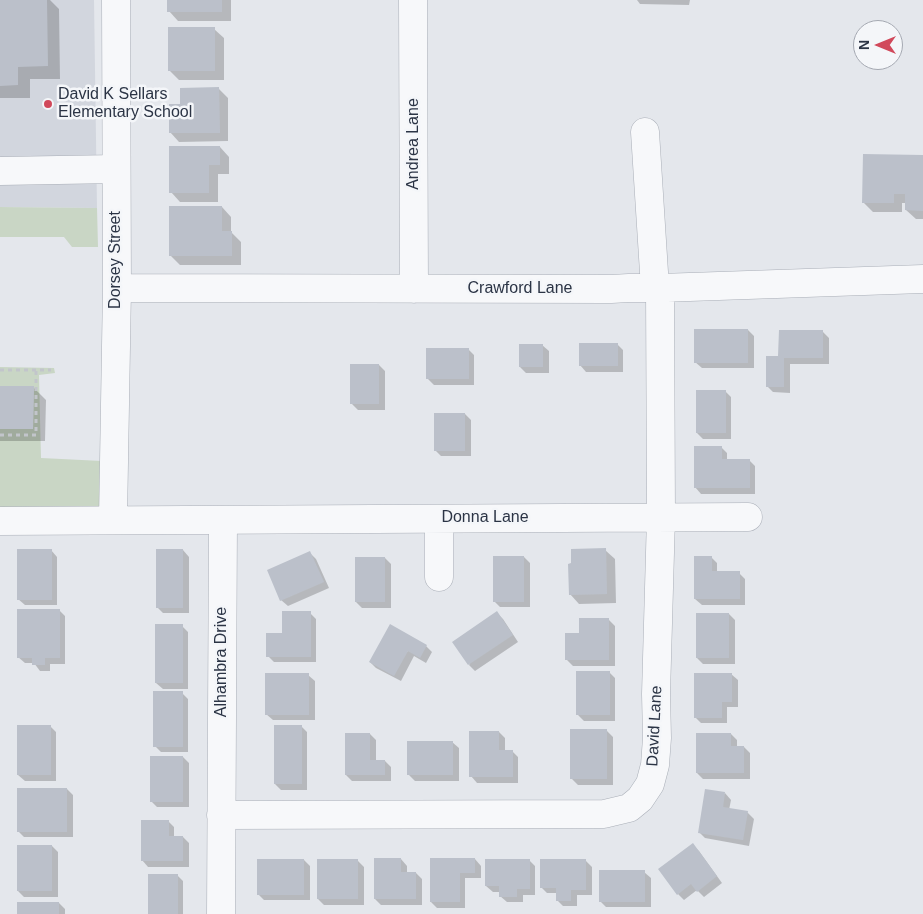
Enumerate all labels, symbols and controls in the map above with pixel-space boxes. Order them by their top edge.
north arrow [853,20,903,70]
text: N [856,40,872,50]
place label: David K Sellars Elementary School [58,85,192,123]
marker: David K Sellars Elementary School [42,98,54,110]
street label: Andrea Lane [404,98,424,190]
street label: Dorsey Street [106,211,126,309]
street label: Crawford Lane [468,279,572,299]
street label: Donna Lane [441,508,529,528]
street label: Alhambra Drive [212,607,232,717]
street label: David Lane [643,685,667,767]

